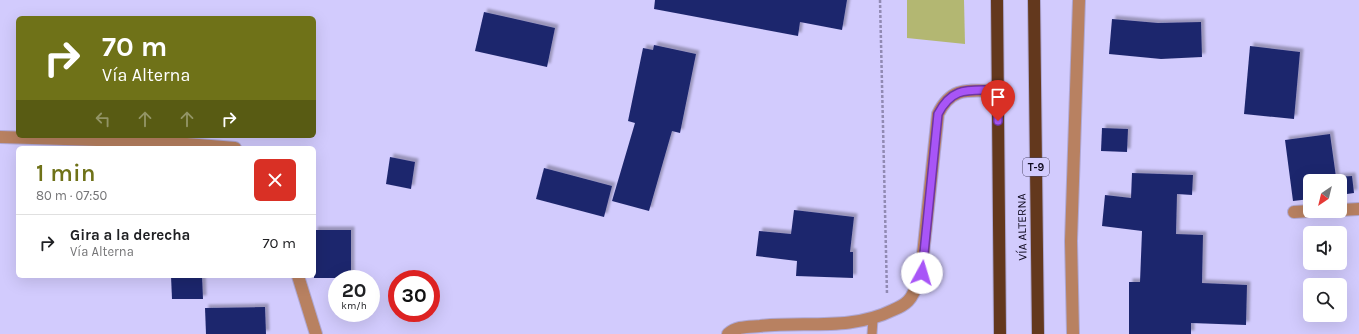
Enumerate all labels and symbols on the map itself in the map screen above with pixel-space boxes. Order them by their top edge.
pin [981,80,1015,121]
road number: T-9 [1023,158,1049,176]
north arrow [1303,174,1347,218]
street label: VÍA ALTERNA [1013,193,1030,261]
position arrow [901,252,943,294]
speed limit sign: 30 [388,270,440,322]

